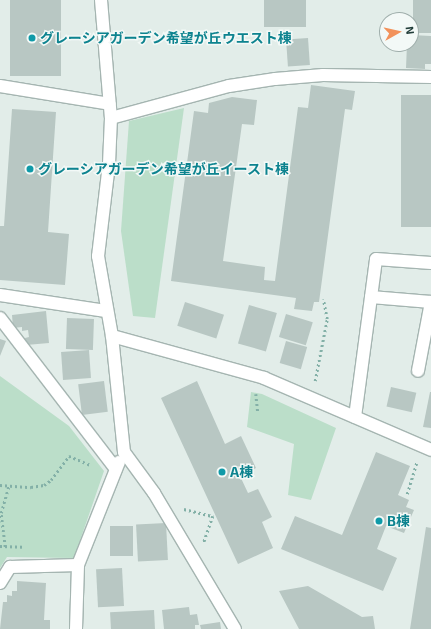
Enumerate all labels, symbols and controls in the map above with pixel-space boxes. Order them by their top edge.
north arrow [379,12,419,52]
text: N [403,26,417,35]
place label: グレーシアガーデン希望が丘ウエスト棟 [40,30,292,46]
marker: グレーシアガーデン希望が丘ウエスト棟 [27,33,37,43]
place label: グレーシアガーデン希望が丘イースト棟 [38,161,290,177]
marker: グレーシアガーデン希望が丘イースト棟 [25,164,35,174]
place label: A棟 [230,464,253,480]
marker: A棟 [217,467,227,477]
place label: B棟 [387,513,410,529]
marker: B棟 [374,516,384,526]

